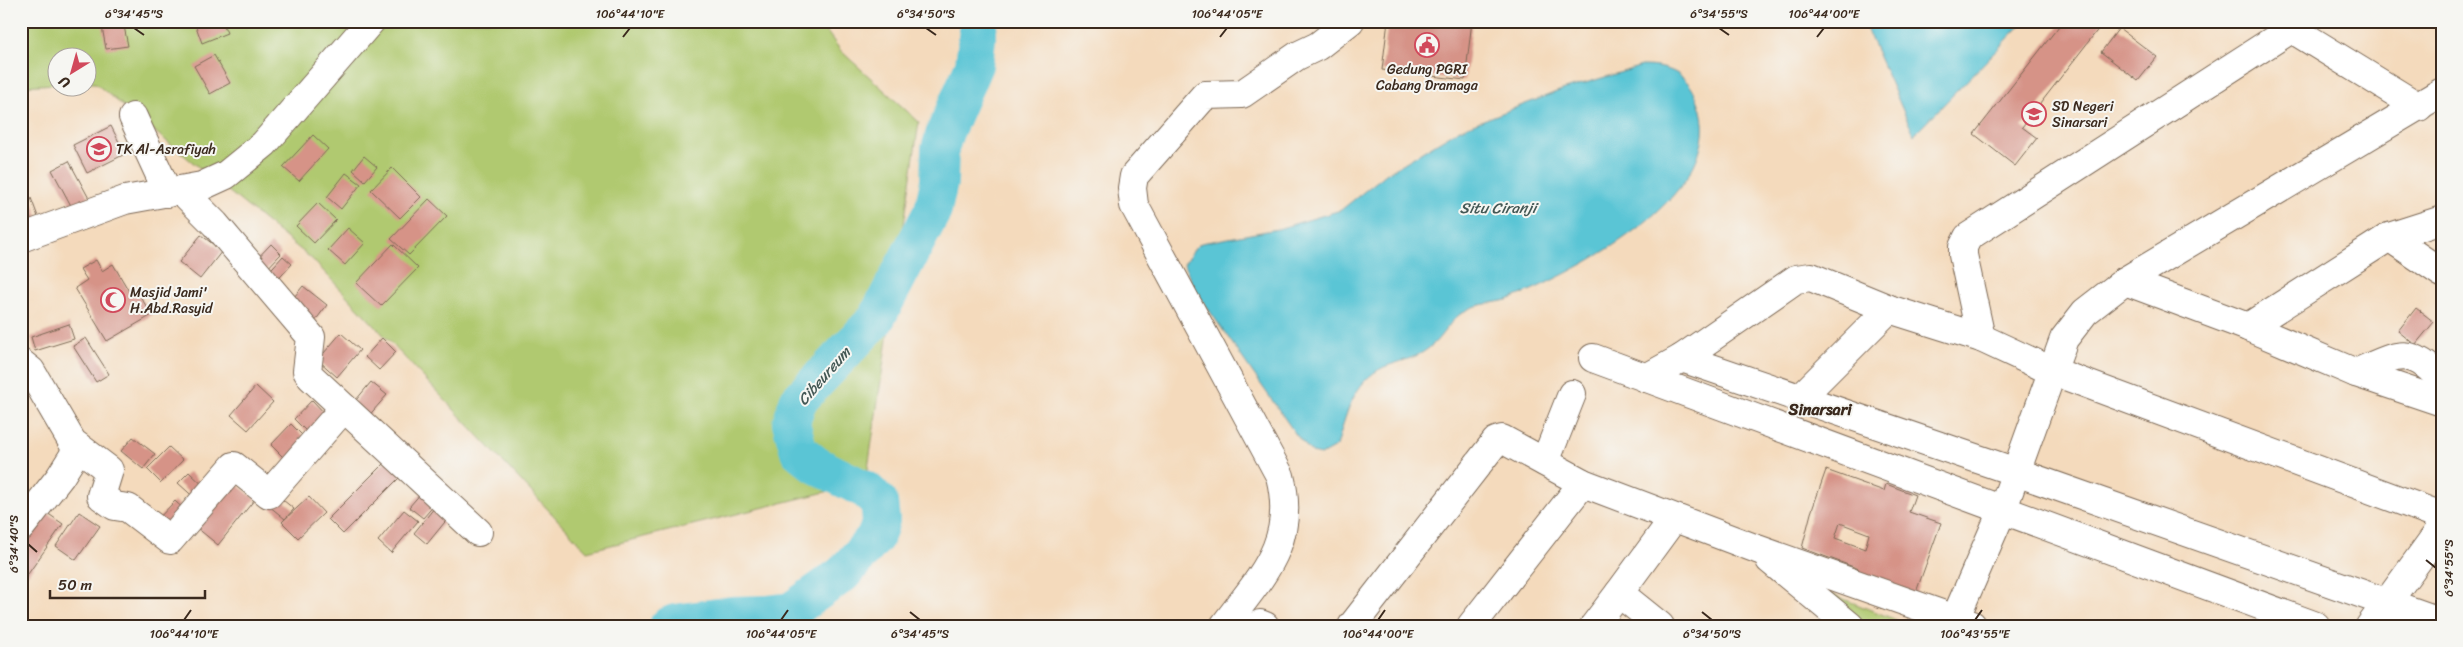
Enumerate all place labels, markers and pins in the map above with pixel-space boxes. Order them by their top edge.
public building icon: Gedung PGRI Cabang Dramaga [1414,32,1440,58]
place label: Gedung PGRI Cabang Dramaga [1376,57,1479,98]
place label: SD Negeri Sinarsari [2052,94,2115,135]
school or university icon: SD Negeri Sinarsari [2021,101,2047,127]
school or university icon: TK Al-Asrafiyah [86,136,112,162]
place label: TK Al-Asrafiyah [116,137,216,162]
place label: Masjid Jami' H.Abd.Rasyid [130,280,214,321]
mosque icon: Masjid Jami' H.Abd.Rasyid [100,287,126,313]

